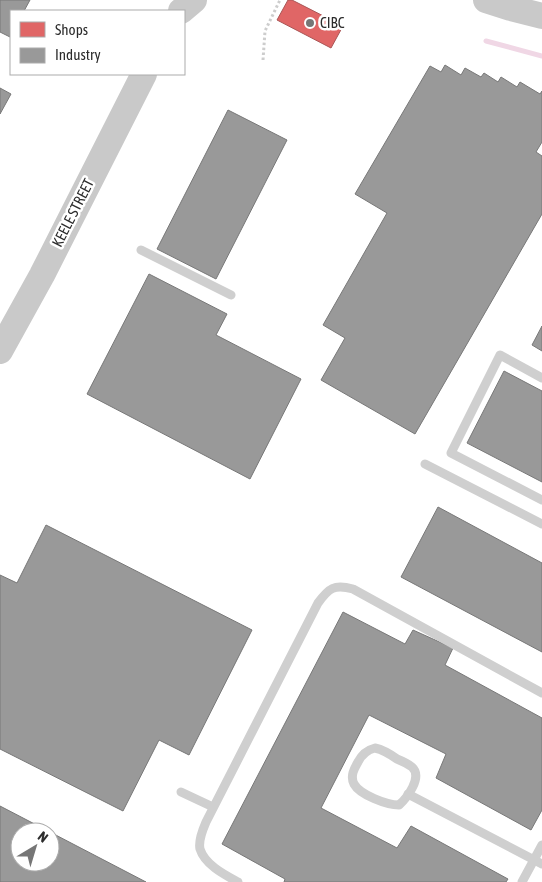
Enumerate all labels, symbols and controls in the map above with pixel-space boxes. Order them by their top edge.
legend [10,10,185,75]
place label: CIBC [320,14,345,31]
marker: CIBC [304,17,316,29]
text: Shops [55,21,88,38]
text: Industry [55,46,101,63]
street label: KEELE STREET [48,176,97,250]
north arrow [10,822,60,872]
text: N [35,828,51,846]

